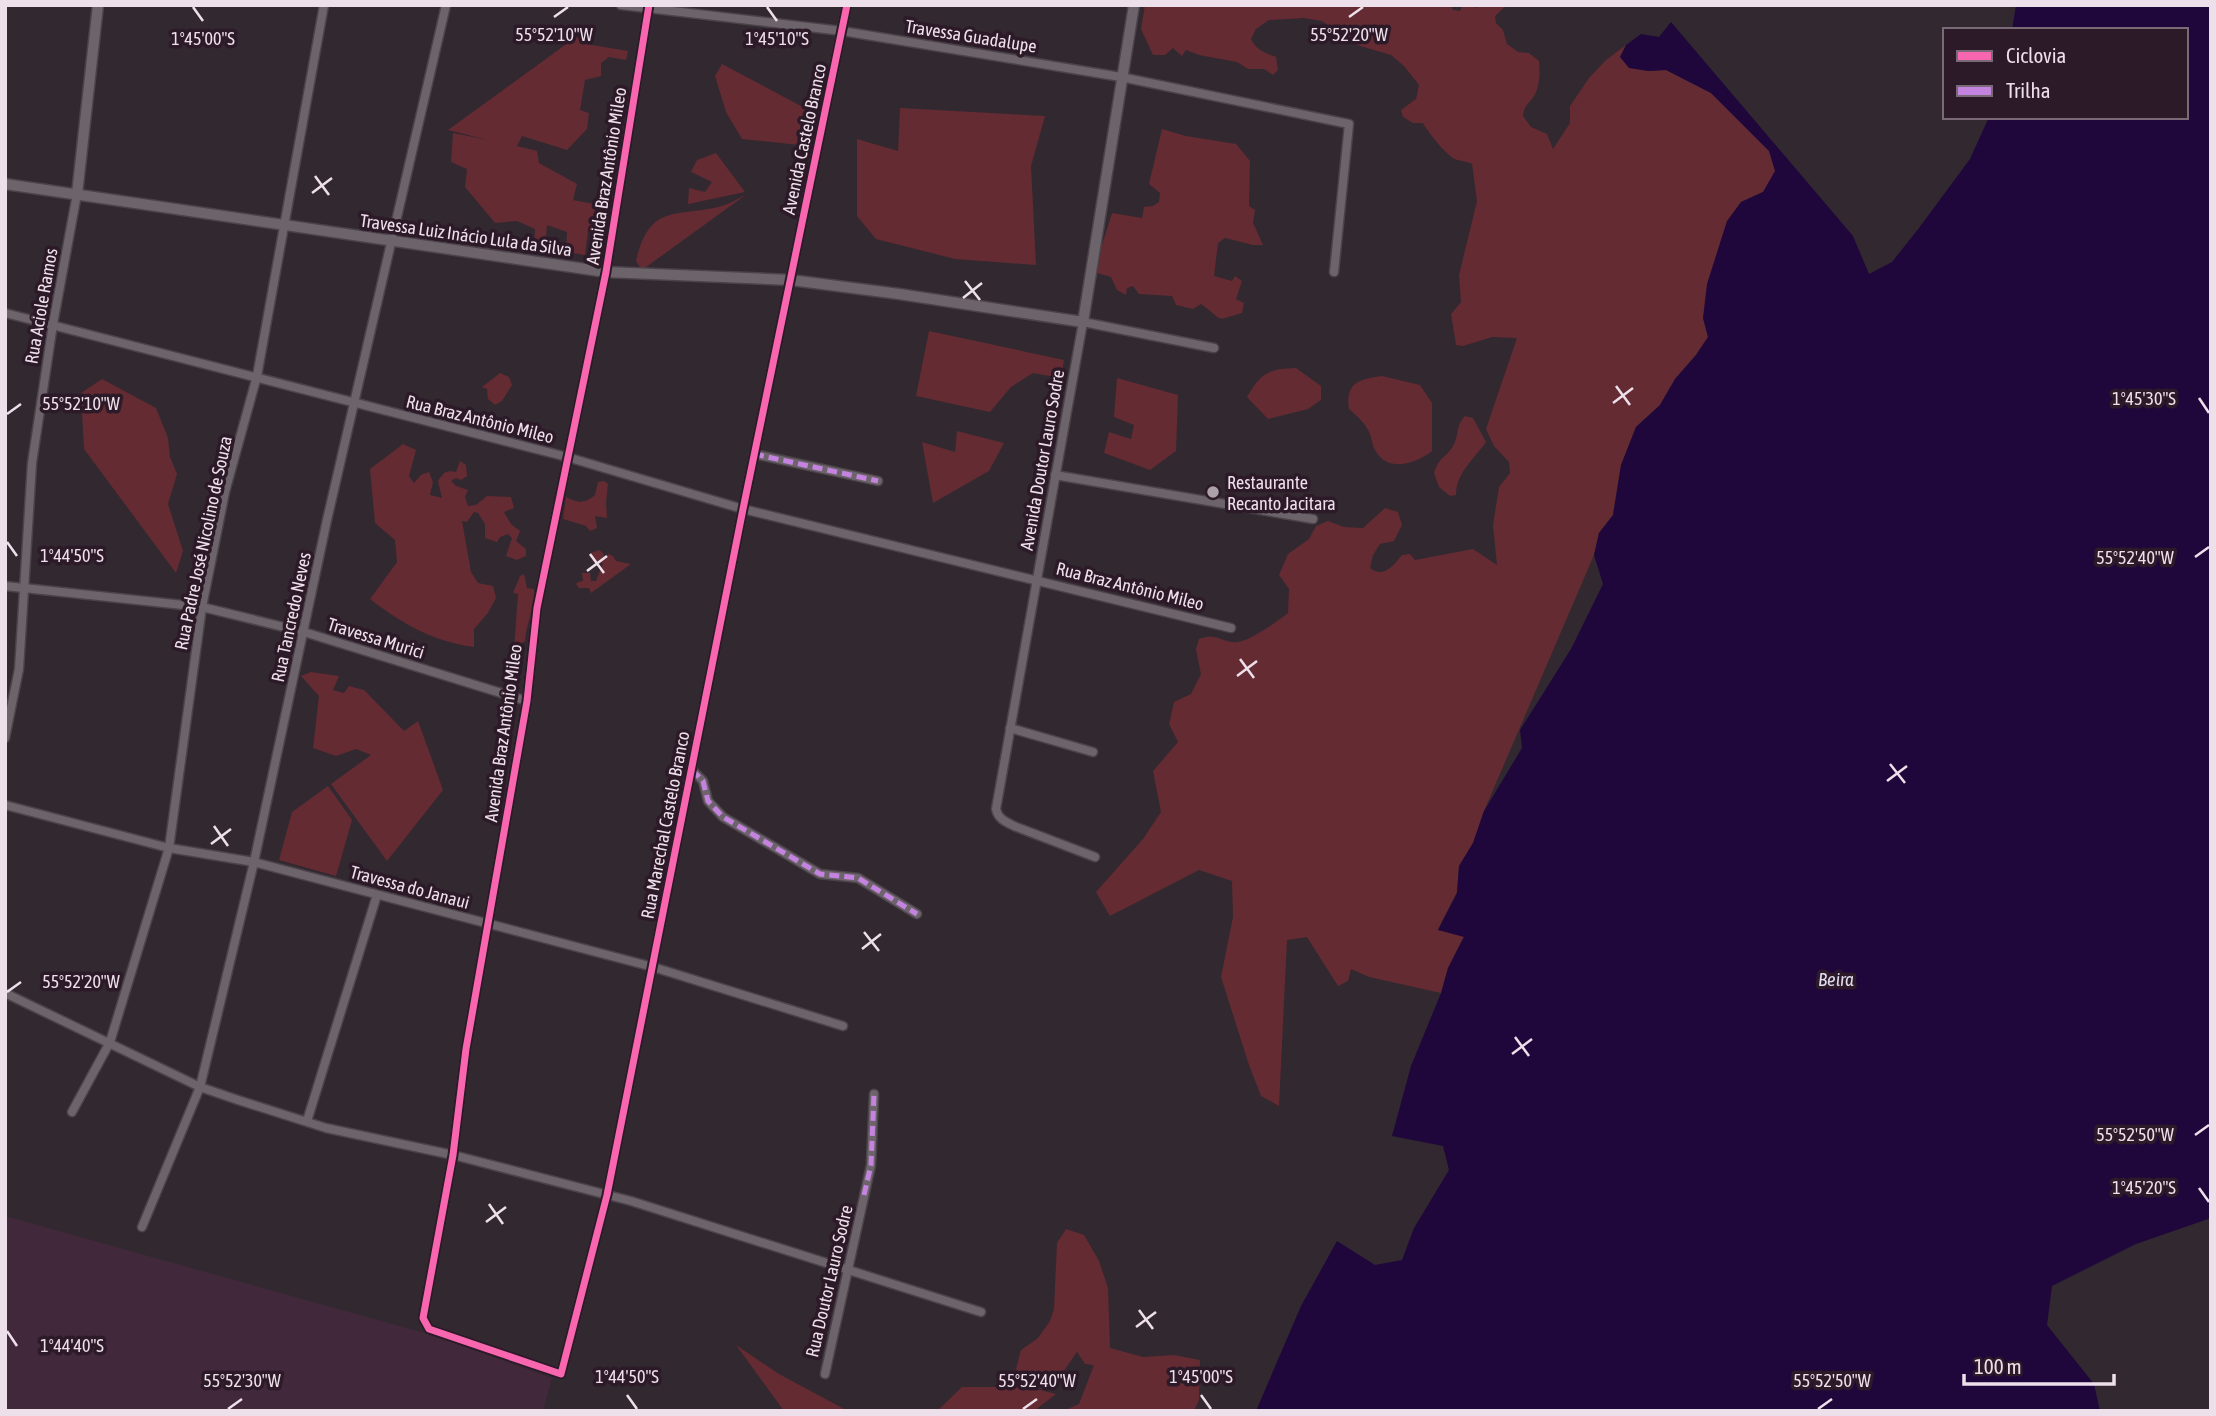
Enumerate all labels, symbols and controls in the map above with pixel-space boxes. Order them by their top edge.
street label: Travessa Guadalupe [904,15,1038,57]
text: 55°52'10"W [515,24,593,45]
text: 55°52'20"W [1310,24,1388,45]
text: 1°45'00"S [171,28,235,49]
text: 1°45'10"S [745,28,809,49]
legend [1943,28,2188,119]
text: Ciclovia [2006,43,2066,67]
street label: Avenida Castelo Branco [778,62,830,216]
text: Trilha [2006,78,2051,102]
street label: Avenida Braz Antônio Mileo [582,86,630,266]
street label: Travessa Luiz Inácio Lula da Silva [359,210,573,260]
street label: Rua Aciole Ramos [21,247,61,365]
street label: Avenida Doutor Lauro Sodre [1016,368,1068,552]
text: 1°45'30"S [2112,388,2176,409]
street label: Rua Braz Antônio Mileo [404,390,556,448]
text: 55°52'10"W [42,393,120,414]
street label: Rua Padre José Nicolino de Souza [170,434,236,652]
place label: Restaurante Recanto Jacitara [1227,472,1336,514]
marker: Restaurante Recanto Jacitara [1205,484,1221,500]
text: 1°44'50"S [40,545,104,566]
text: 55°52'40"W [2096,547,2174,568]
street label: Rua Tancredo Neves [267,550,315,684]
street label: Rua Braz Antônio Mileo [1054,557,1206,615]
street label: Travessa Murici [325,613,427,663]
street label: Avenida Braz Antônio Mileo [480,643,526,823]
street label: Rua Marechal Castelo Branco [637,729,693,921]
street label: Travessa do Janaui [348,861,472,913]
water label: Beira [1818,968,1854,990]
text: 55°52'20"W [42,971,120,992]
text: 55°52'50"W [2096,1124,2174,1145]
text: 1°45'20"S [2112,1177,2176,1198]
street label: Rua Doutor Lauro Sodre [801,1203,857,1359]
text: 1°44'40"S [40,1335,104,1356]
scale bar [1964,1342,2114,1386]
text: 100 m [1974,1354,2022,1378]
text: 1°44'50"S [595,1366,659,1387]
text: 1°45'00"S [1169,1366,1233,1387]
text: 55°52'30"W [203,1370,281,1391]
text: 55°52'40"W [998,1370,1076,1391]
text: 55°52'50"W [1793,1370,1871,1391]

